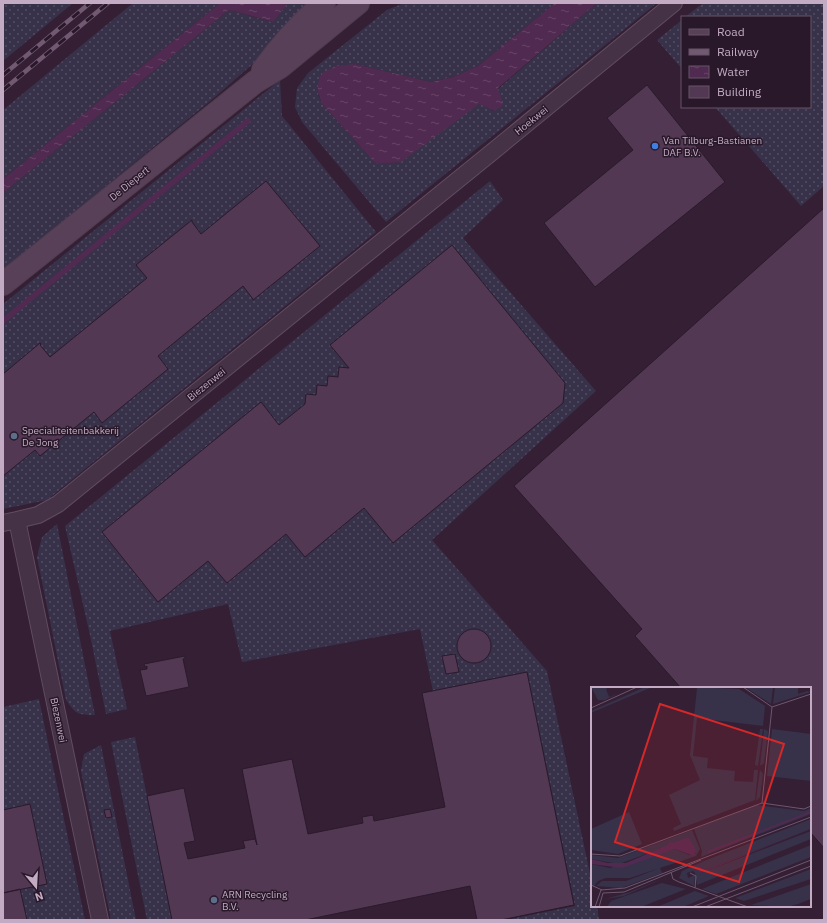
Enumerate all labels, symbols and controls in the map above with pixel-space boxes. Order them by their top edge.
legend [681,16,811,108]
text: Road [717,24,745,39]
text: Railway [717,44,759,59]
text: Water [717,64,750,79]
text: Building [717,84,762,99]
street label: Hoekwei [512,103,551,138]
place label: Van Tilburg-Bastianen DAF B.V. [663,134,762,159]
marker: Van Tilburg-Bastianen DAF B.V. [650,141,660,151]
street label: De Diepert [107,163,152,203]
street label: Biezenwei [184,365,228,404]
place label: Specialiteitenbakkerij De Jong [22,424,119,449]
marker: Specialiteitenbakkerij De Jong [9,431,19,441]
inset map [591,687,811,907]
street label: Biezenwei [47,696,70,744]
north arrow [16,867,56,907]
place label: ARN Recycling B.V. [222,888,288,913]
text: N [33,889,45,904]
marker: ARN Recycling B.V. [209,895,219,905]

